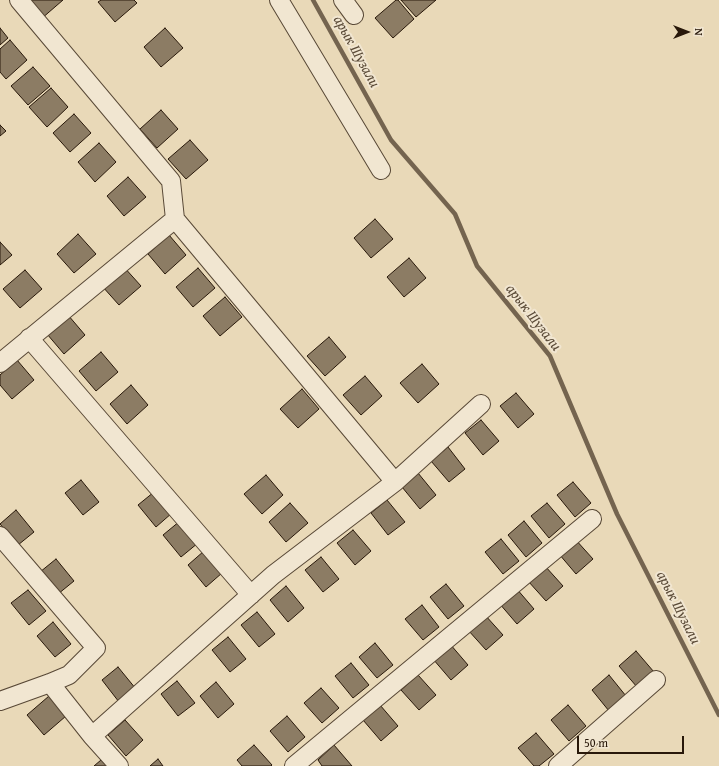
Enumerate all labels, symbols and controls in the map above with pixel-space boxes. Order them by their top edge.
north arrow [667,12,707,52]
water label: арык Шузали [329,13,383,91]
text: N [691,28,707,36]
water label: арык Шузали [501,281,565,355]
water label: арык Шузали [652,568,704,648]
scale bar [579,728,686,754]
text: 50 m [584,734,608,751]

